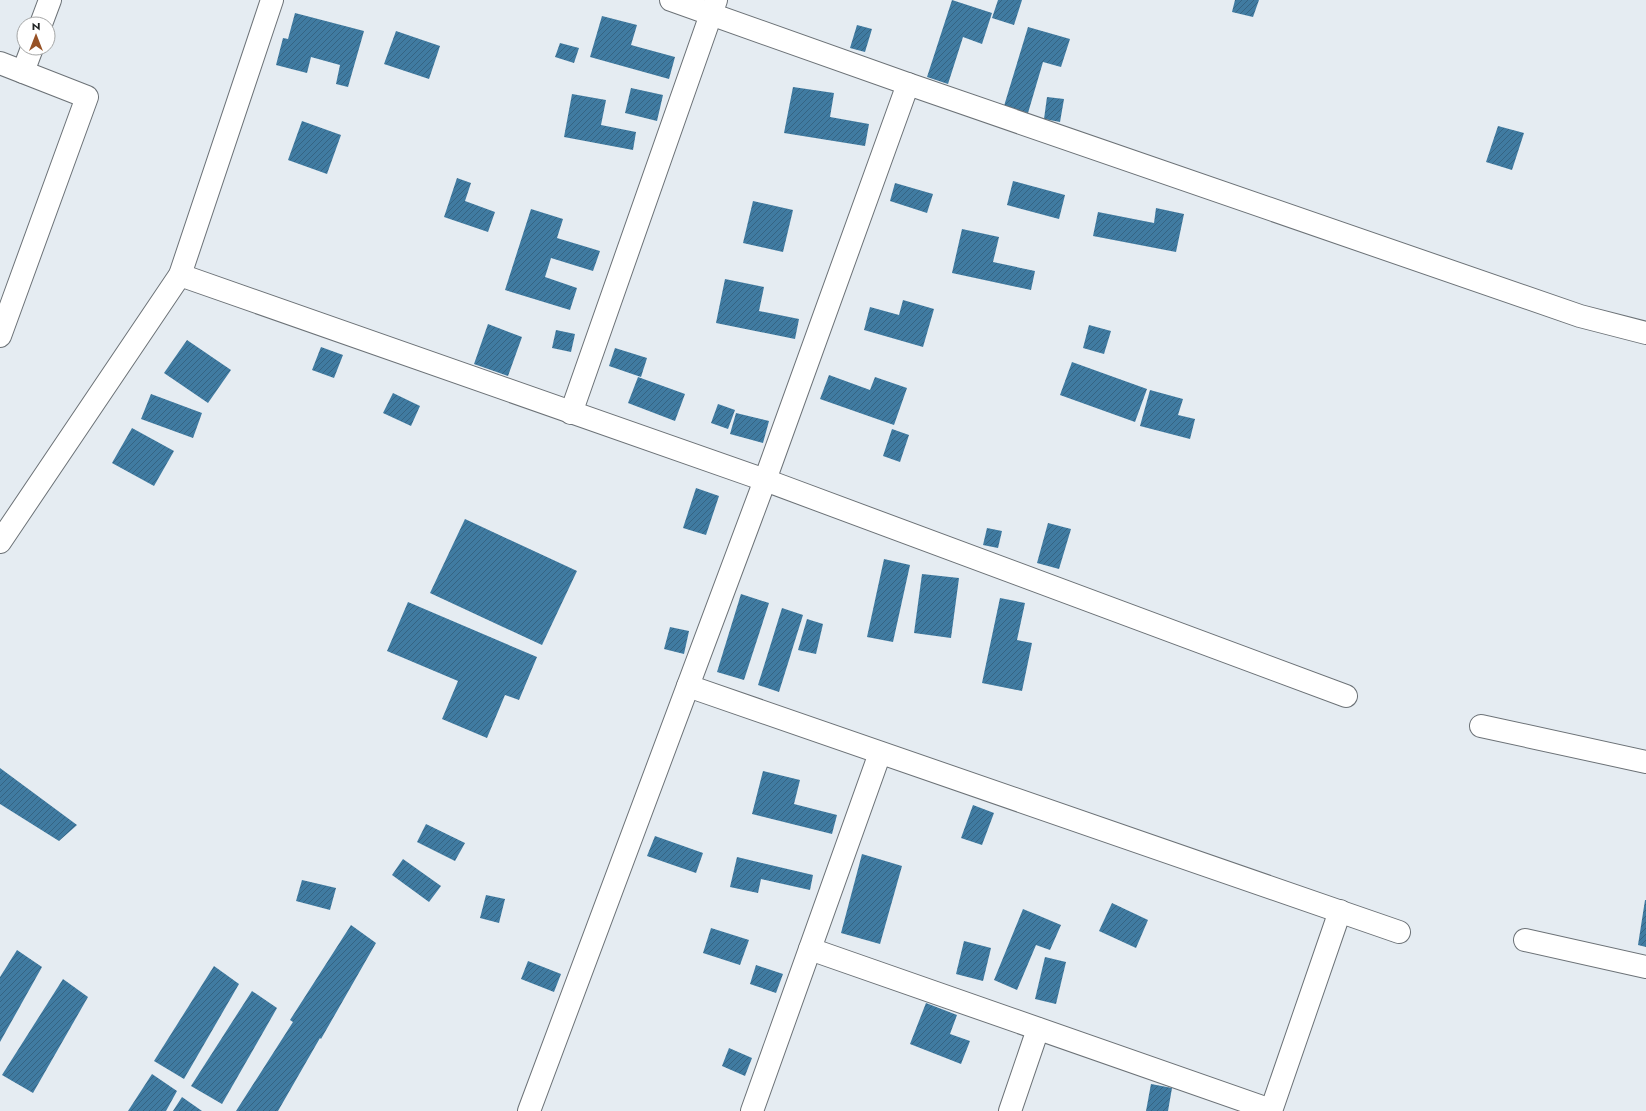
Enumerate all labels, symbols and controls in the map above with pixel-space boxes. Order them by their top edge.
north arrow [16,16,56,56]
text: N [32,18,40,34]

